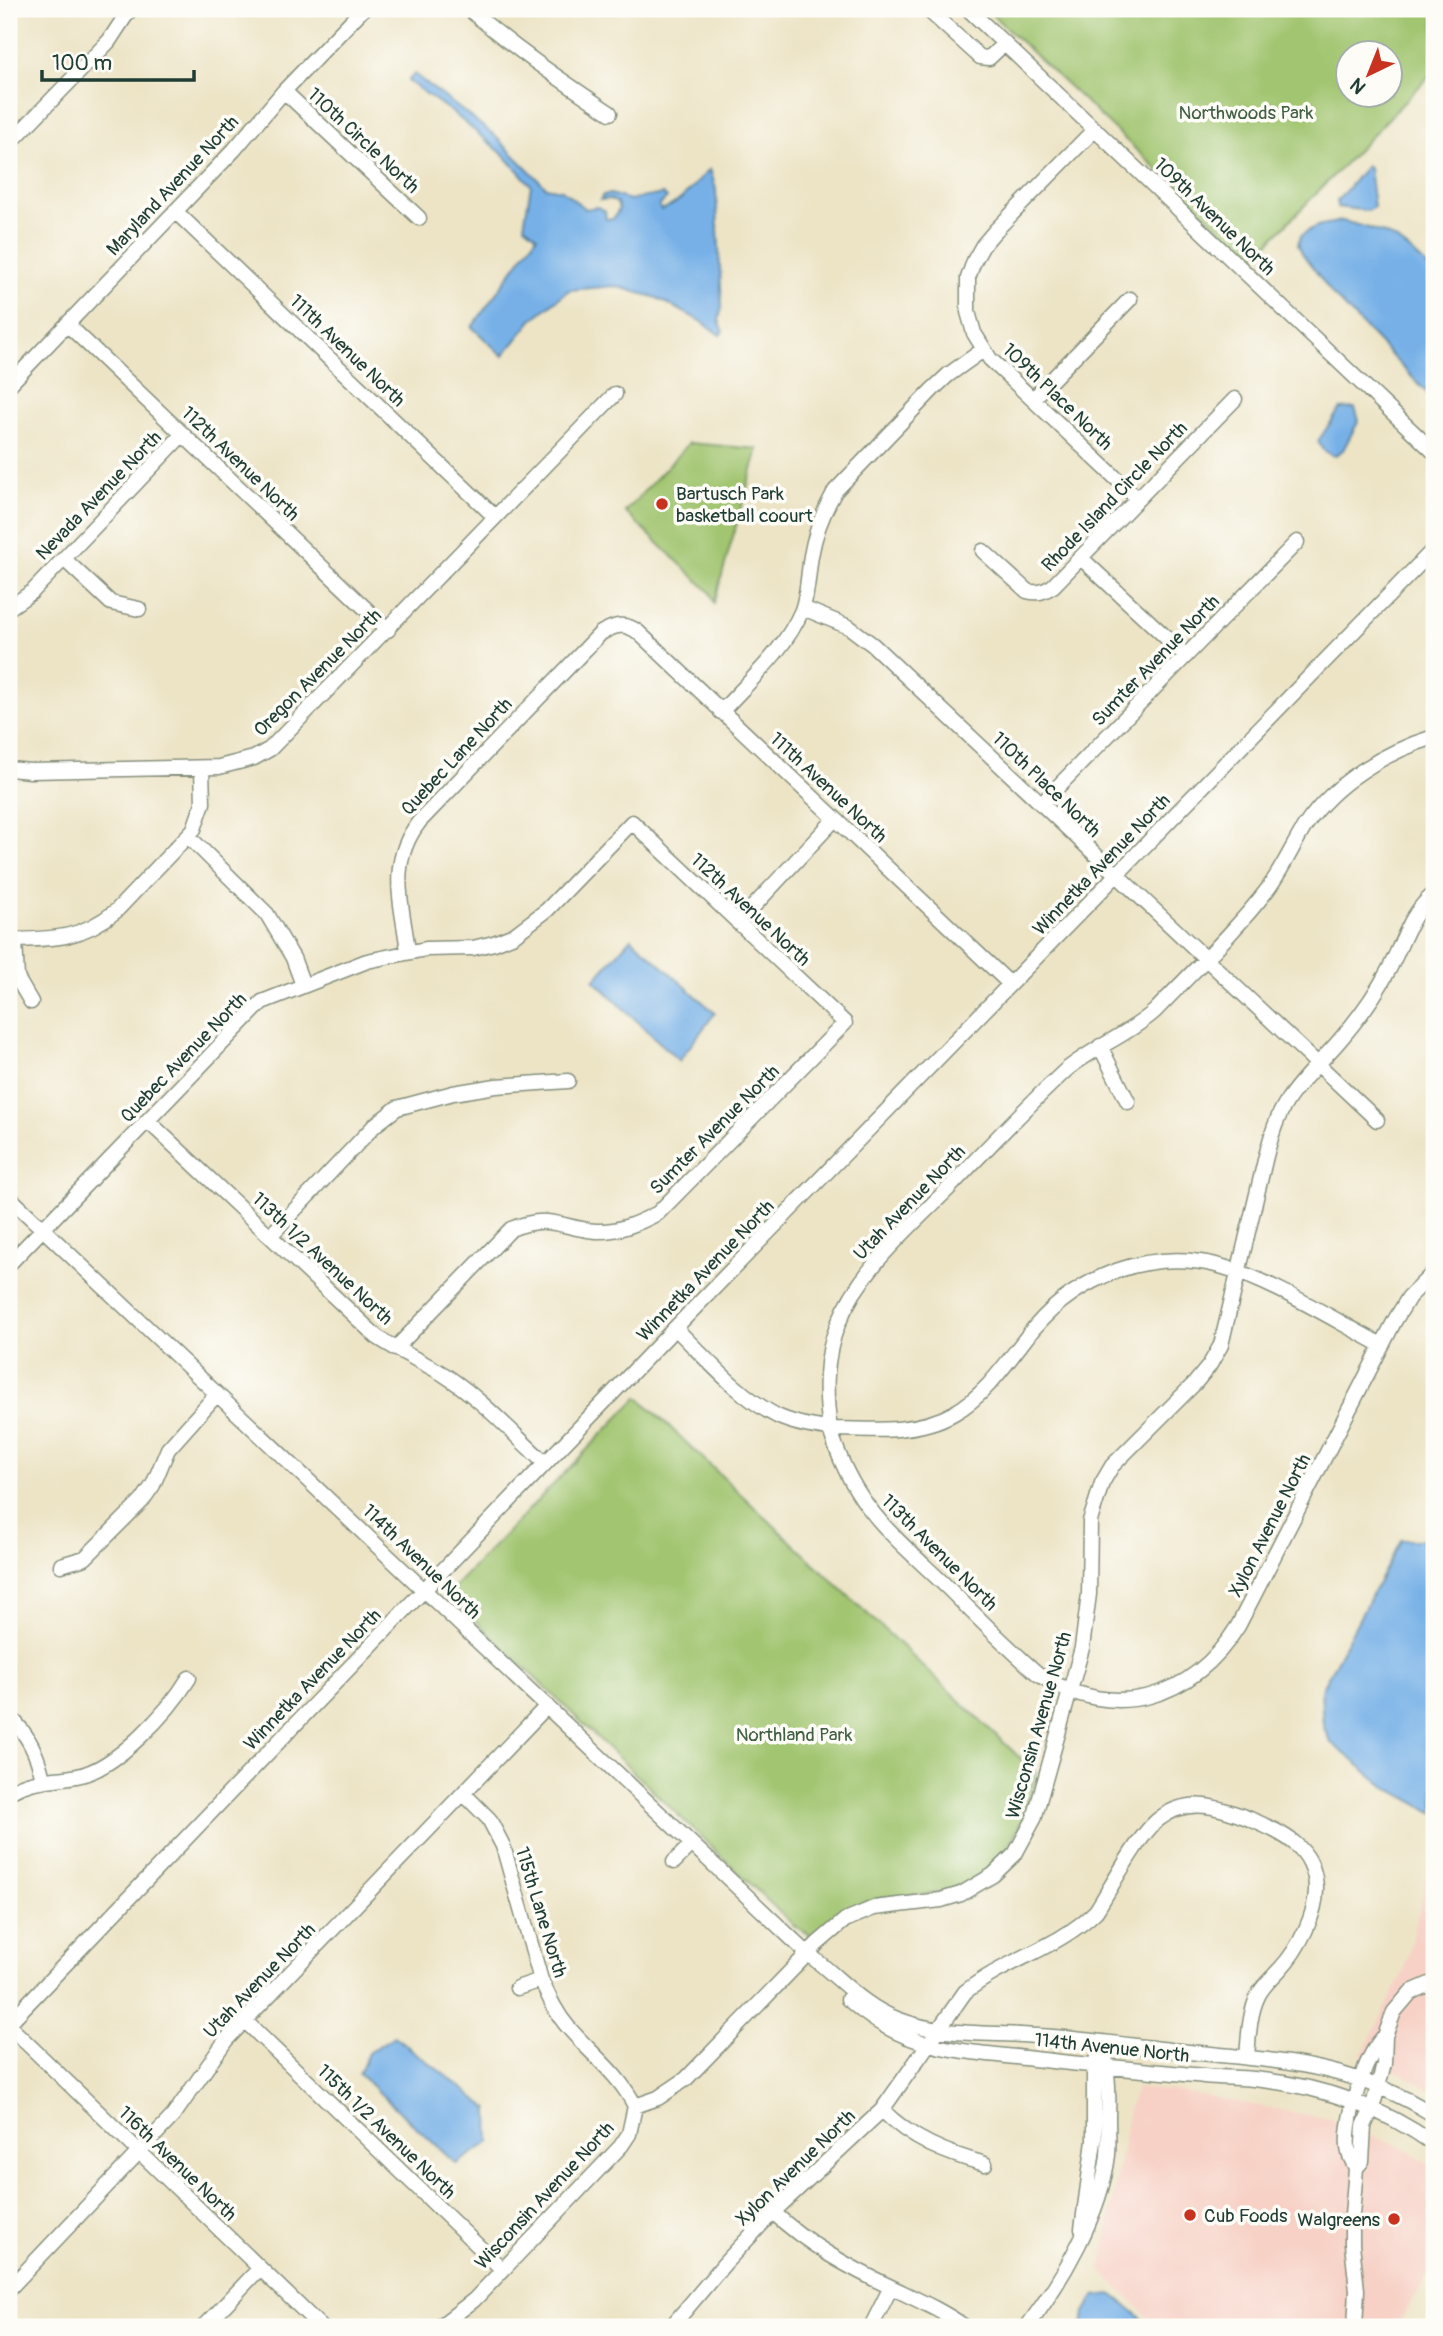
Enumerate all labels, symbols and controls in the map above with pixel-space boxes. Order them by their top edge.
scale bar [42,38,194,82]
north arrow [1334,38,1404,108]
text: 100 m [52,50,112,77]
text: N [1345,72,1371,99]
street label: 110th Circle North [302,83,424,199]
park label: Northwoods Park [1179,101,1313,125]
street label: Maryland Avenue North [101,110,244,261]
street label: 109th Avenue North [1148,153,1280,281]
street label: 111th Avenue North [284,289,410,412]
street label: 109th Place North [997,338,1118,456]
street label: 112th Avenue North [176,401,304,526]
street label: Rhode Island Circle North [1037,416,1193,577]
street label: Nevada Avenue North [31,426,167,565]
place label: Bartusch Park basketball coourt [676,482,813,528]
marker: Bartusch Park basketball coourt [654,496,670,512]
street label: Sumter Avenue North [1087,590,1225,732]
street label: Oregon Avenue North [249,604,387,742]
street label: Quebec Lane North [396,693,518,821]
street label: 111th Avenue North [765,727,892,848]
street label: 110th Place North [987,727,1106,843]
street label: Winnetka Avenue North [1028,789,1176,941]
street label: 112th Avenue North [685,848,815,971]
street label: Quebec Avenue North [115,987,252,1128]
street label: Sumter Avenue North [645,1060,785,1200]
street label: Utah Avenue North [849,1140,971,1265]
street label: 113th 1/2 Avenue North [247,1187,398,1330]
street label: Winnetka Avenue North [632,1195,780,1347]
street label: Xylon Avenue North [1224,1450,1316,1601]
street label: 113th Avenue North [876,1489,1003,1616]
street label: 114th Avenue North [357,1499,486,1624]
street label: Winnetka Avenue North [239,1604,387,1756]
street label: Wisconsin Avenue North [1001,1629,1077,1822]
park label: Northland Park [736,1723,852,1747]
street label: 115th Lane North [510,1844,572,1981]
street label: Utah Avenue North [199,1918,321,2043]
street label: 114th Avenue North [1033,2028,1191,2068]
street label: 115th 1/2 Avenue North [312,2059,461,2204]
street label: 116th Avenue North [113,2101,242,2226]
street label: Xylon Avenue North [731,2104,861,2231]
street label: Wisconsin Avenue North [470,2117,620,2275]
place label: Cub Foods [1204,2204,1288,2228]
marker: Cub Foods [1182,2207,1198,2223]
place label: Walgreens [1297,2208,1381,2232]
marker: Walgreens [1386,2211,1402,2227]

